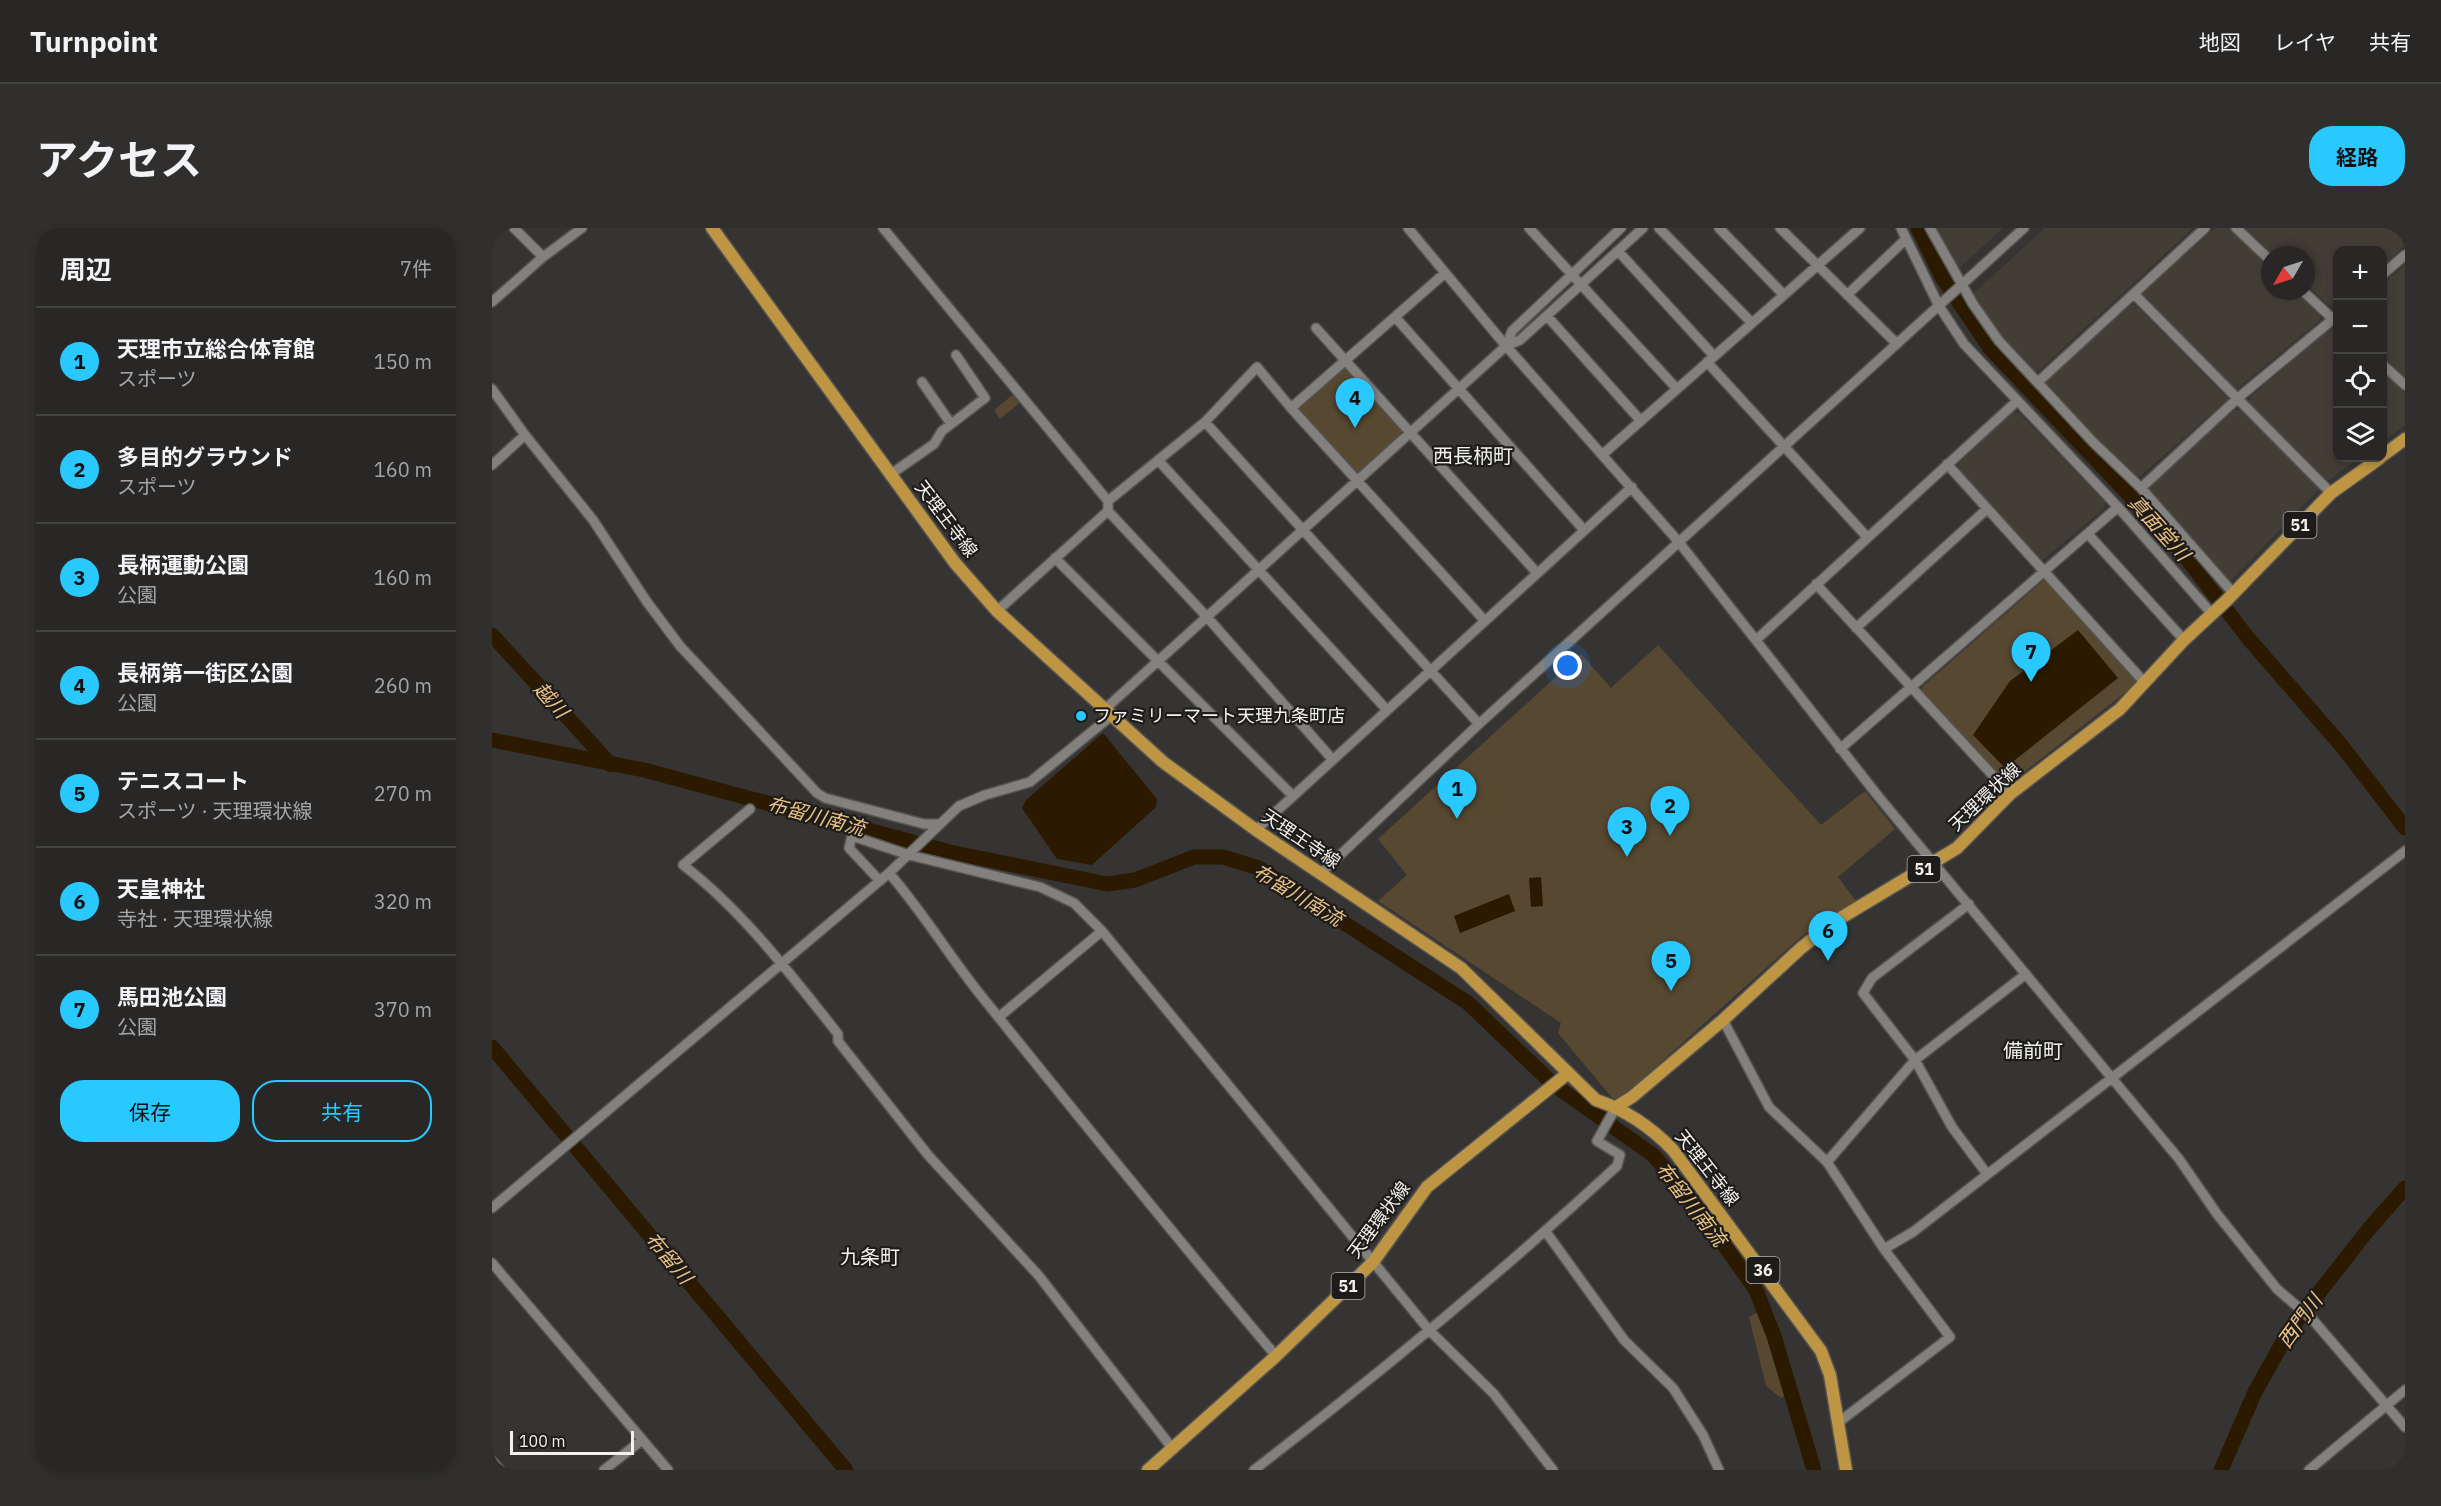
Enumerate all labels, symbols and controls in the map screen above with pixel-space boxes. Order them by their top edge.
text: Turnpoint [30,23,158,60]
text: 地図 [2199,28,2241,56]
text: レイヤ [2274,28,2336,56]
text: 共有 [2369,28,2411,56]
button: 経路 [2309,126,2405,186]
text: アクセス [36,132,202,187]
north arrow [2261,246,2315,300]
map controls [2333,246,2387,462]
button: + [2333,246,2387,300]
text: 周辺 [60,252,112,286]
text: 7件 [400,255,432,282]
button: − [2333,300,2387,354]
text: 天理市立総合体育館 [117,334,315,363]
text: 1 [74,348,86,375]
text: 150 m [374,348,432,375]
button: locate [2333,354,2387,408]
text: スポーツ [117,365,197,392]
pin: 4 [1336,378,1374,428]
button: layers [2333,408,2387,462]
text: 多目的グラウンド [117,442,293,471]
district label: 西長柄町 [1433,442,1513,469]
text: 2 [74,456,86,483]
text: 160 m [374,456,432,483]
text: スポーツ [117,473,197,500]
street label: 天理王寺線 [910,476,983,562]
water label: 真面堂川 [2123,489,2198,568]
road number: 51 [2284,512,2316,538]
text: 長柄運動公園 [117,550,249,579]
text: 3 [74,564,86,591]
text: 160 m [374,564,432,591]
text: 公園 [117,581,157,608]
pin: 7 [2012,632,2050,682]
your location [1553,651,1582,680]
text: 長柄第一街区公園 [117,658,293,687]
text: 4 [74,672,86,699]
text: 260 m [374,672,432,699]
water label: 越川 [528,676,576,725]
text: 公園 [117,689,157,716]
place label: ファミリーマート天理九条町店 [1093,704,1345,727]
marker: ファミリーマート天理九条町店 [1074,709,1088,723]
street label: 天理環状線 [1944,758,2025,836]
text: テニスコート [117,766,249,795]
pin: 1 [1438,770,1476,819]
text: 5 [74,780,86,807]
text: 270 m [374,780,432,807]
pin: 2 [1650,786,1690,836]
water label: 布留川南流 [764,790,871,842]
text: スポーツ · 天理環状線 [117,797,313,824]
street label: 天理王寺線 [1258,804,1345,873]
pin: 3 [1608,808,1646,857]
road number: 51 [1908,856,1940,882]
water label: 布留川南流 [1248,857,1351,933]
text: 天皇神社 [117,874,205,903]
text: 6 [74,888,86,915]
text: 320 m [374,888,432,915]
text: 寺社 · 天理環状線 [117,905,273,932]
pin: 6 [1808,912,1848,961]
pin: 5 [1652,942,1690,991]
text: 馬田池公園 [117,982,227,1011]
text: 7 [74,996,86,1023]
text: 370 m [374,996,432,1023]
text: 公園 [117,1013,157,1040]
district label: 備前町 [2003,1037,2063,1064]
button: 保存 [60,1080,240,1142]
button: 共有 [252,1080,432,1142]
street label: 天理王寺線 [1671,1125,1744,1210]
water label: 布留川南流 [1650,1156,1735,1254]
street label: 天理環状線 [1342,1177,1415,1263]
water label: 布留川 [640,1226,700,1291]
district label: 九条町 [840,1243,900,1270]
road number: 36 [1746,1257,1780,1283]
road number: 51 [1332,1273,1364,1299]
water label: 西門川 [2271,1287,2329,1353]
scale bar [510,1428,634,1456]
text: 100 m [519,1431,566,1451]

